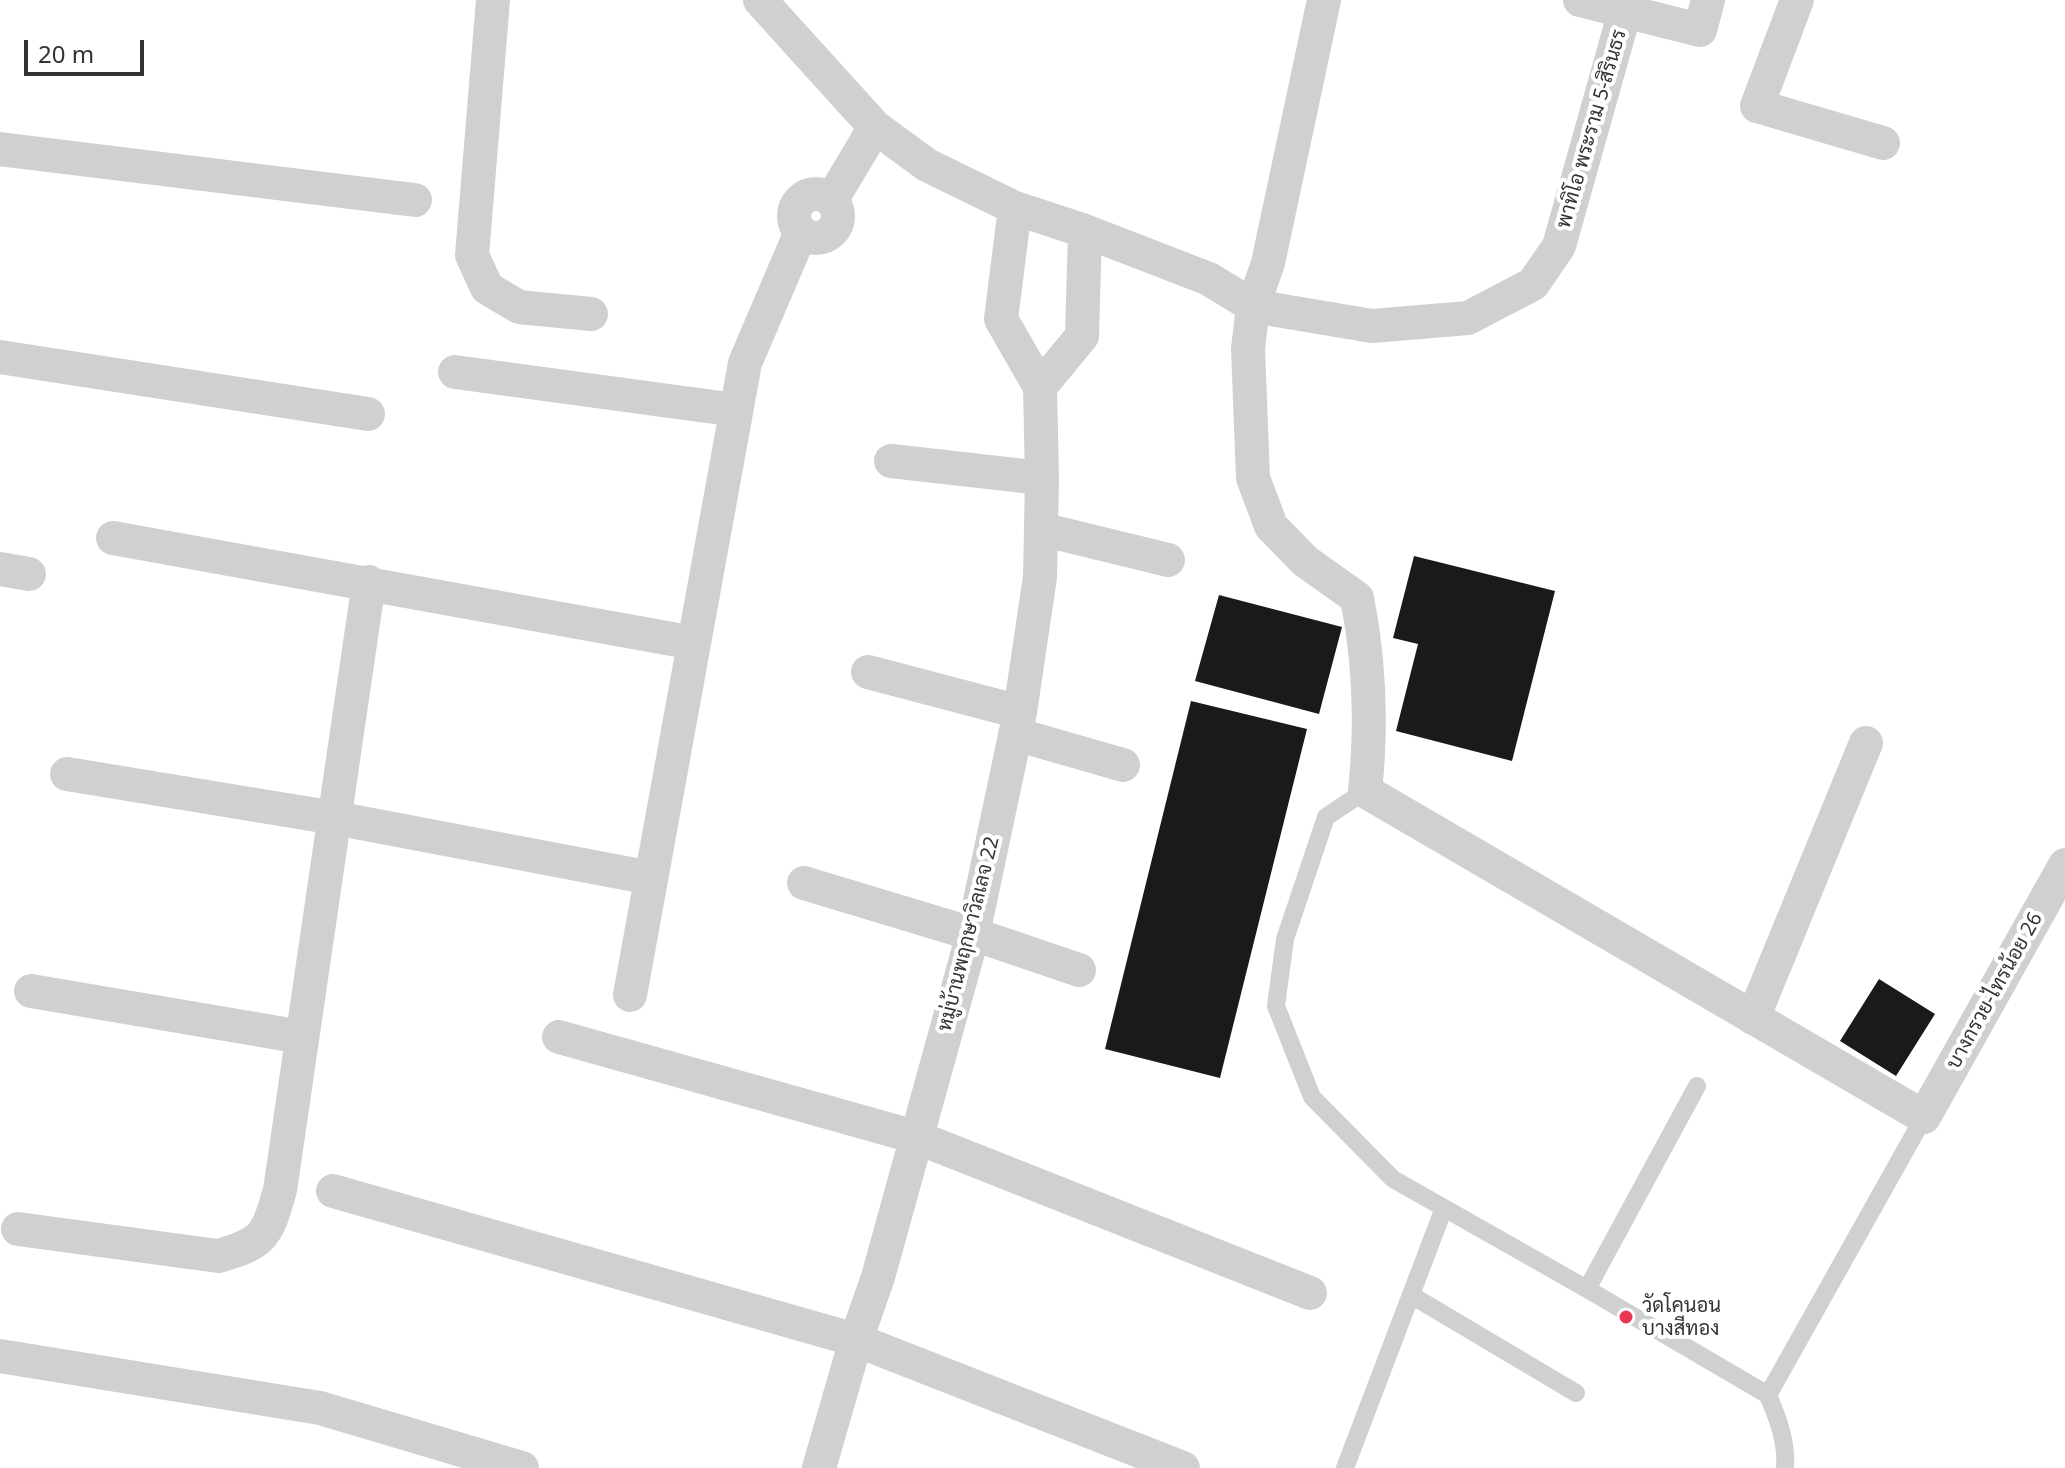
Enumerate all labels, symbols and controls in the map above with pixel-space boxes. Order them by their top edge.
scale bar [28,24,148,74]
street label: พาทิโอ พระราม 5-สิรินธร [1552,27,1632,231]
text: 20 m [38,37,94,70]
street label: หมู่บ้านพฤกษาวิลเลจ 22 [933,834,1005,1034]
street label: บางกรวย-ไทรน้อย 26 [1942,908,2048,1074]
place label: วัดโคนอน บางสีทอง [1642,1294,1721,1341]
marker: วัดโคนอน บางสีทอง [1617,1308,1635,1326]

